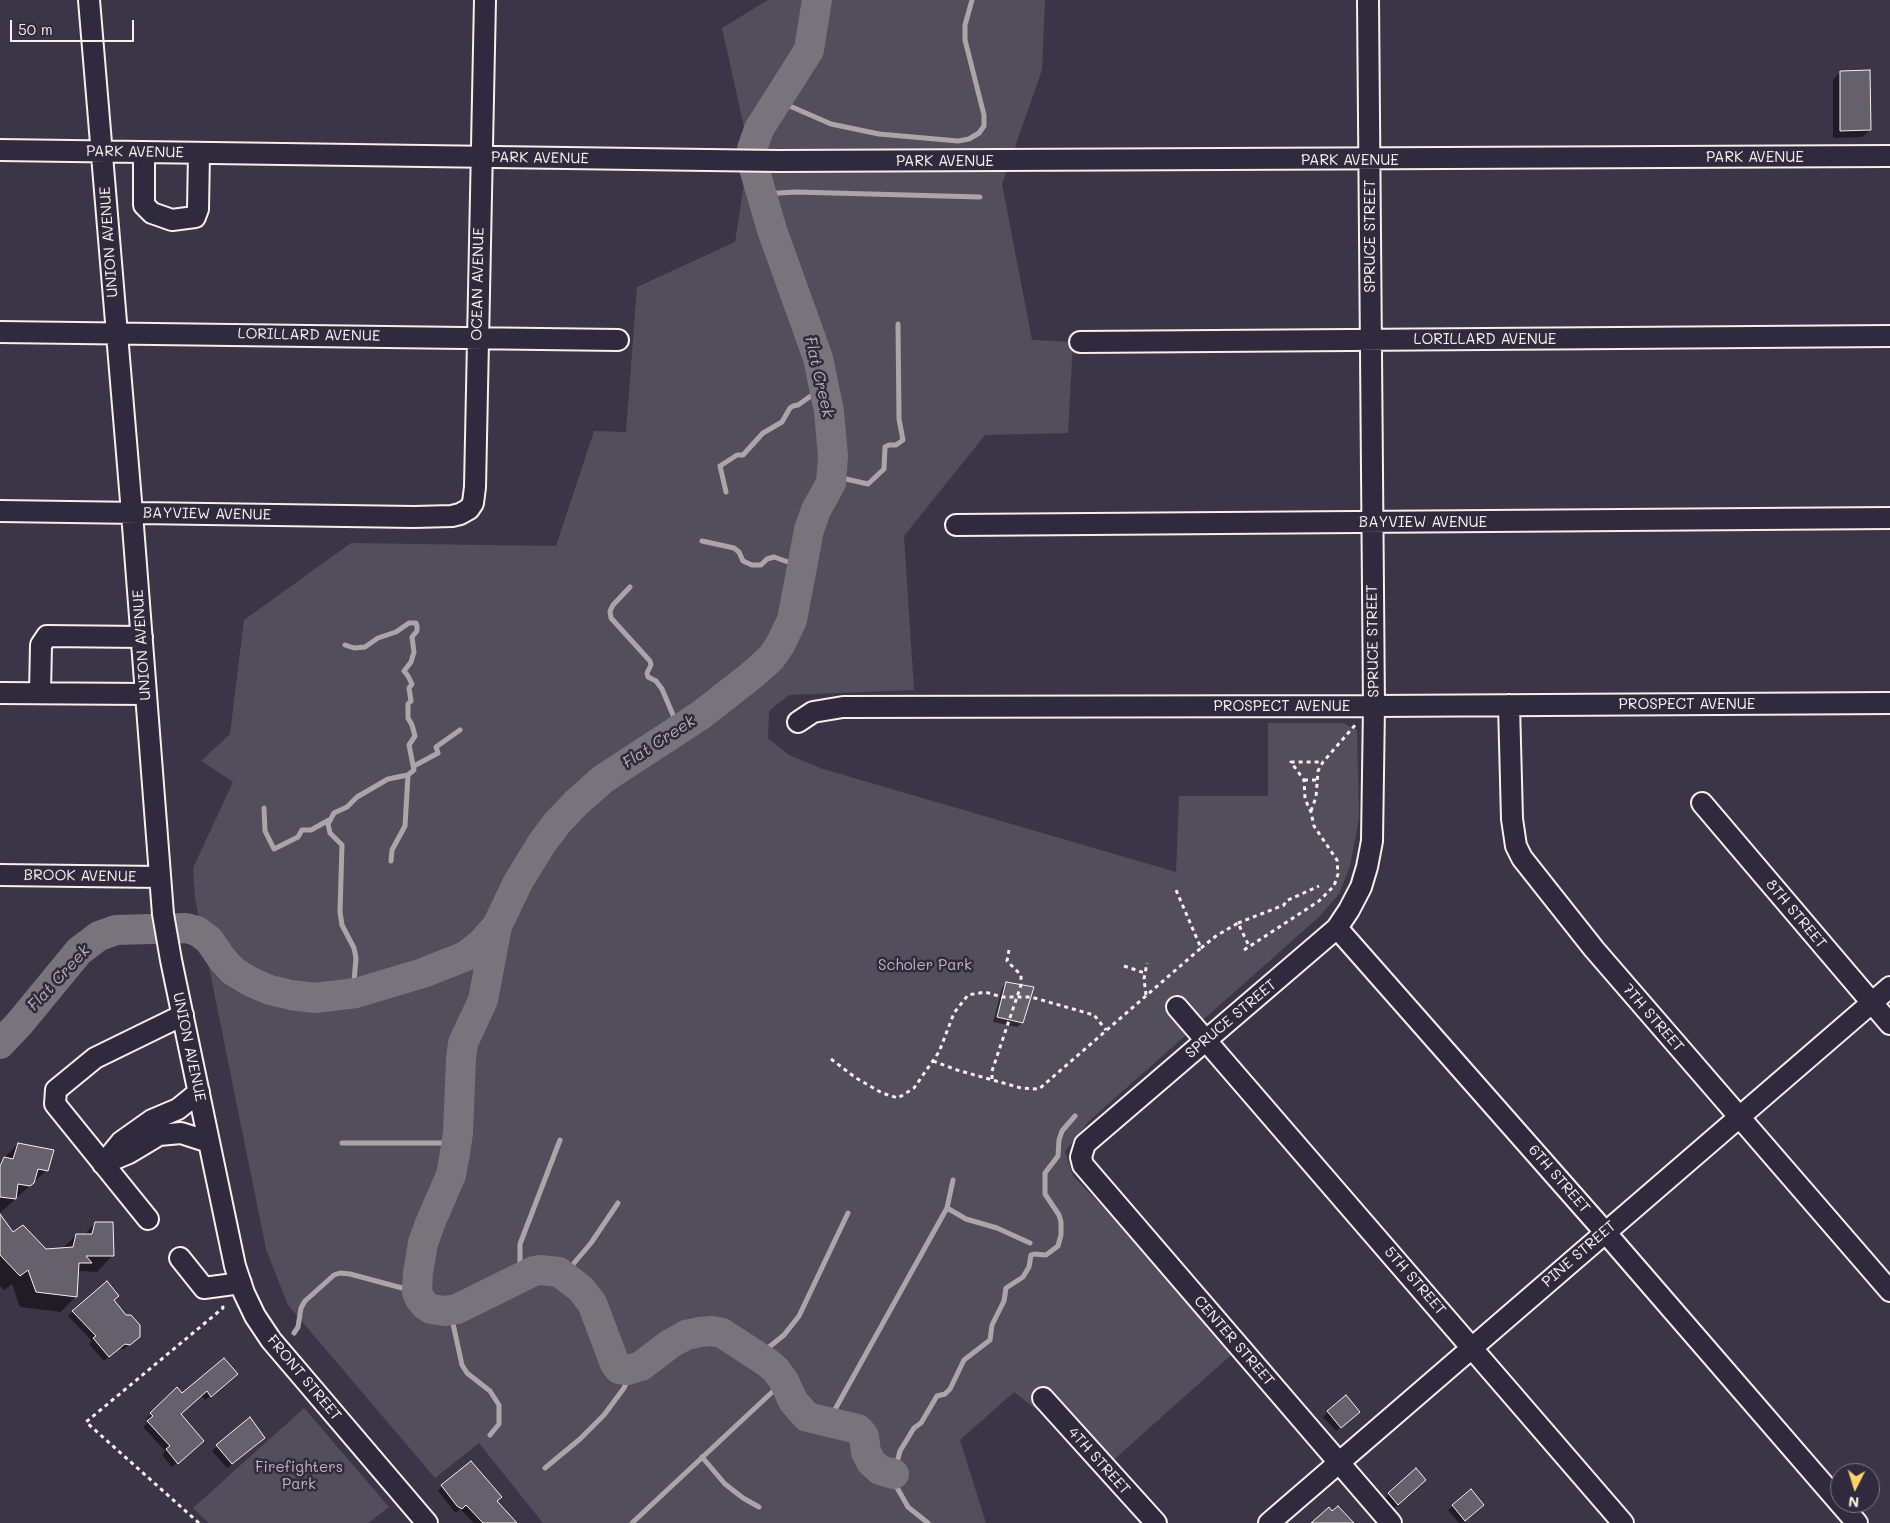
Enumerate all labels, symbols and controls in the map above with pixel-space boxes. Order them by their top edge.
scale bar [12,10,136,42]
text: 50 m [18,19,53,39]
street label: PARK AVENUE [86,142,184,162]
street label: PARK AVENUE [491,148,589,168]
street label: PARK AVENUE [1706,148,1804,166]
street label: PARK AVENUE [1301,151,1399,169]
street label: PARK AVENUE [896,152,994,170]
street label: SPRUCE STREET [1361,179,1379,293]
street label: UNION AVENUE [96,186,122,298]
street label: OCEAN AVENUE [468,227,488,341]
street label: LORILLARD AVENUE [237,325,381,345]
street label: LORILLARD AVENUE [1414,330,1556,348]
water label: Flat Creek [800,334,838,420]
street label: BAYVIEW AVENUE [143,504,271,524]
street label: BAYVIEW AVENUE [1359,513,1487,531]
street label: SPRUCE STREET [1363,584,1383,698]
street label: UNION AVENUE [129,589,155,701]
street label: PROSPECT AVENUE [1619,695,1755,713]
street label: PROSPECT AVENUE [1214,697,1350,715]
water label: Flat Creek [619,711,699,773]
street label: BROOK AVENUE [24,866,136,886]
street label: 8TH STREET [1762,876,1830,952]
water label: Flat Creek [24,941,94,1015]
park label: Scholer Park [878,956,972,974]
street label: SPRUCE STREET [1182,976,1280,1062]
street label: 7TH STREET [1619,980,1687,1056]
street label: UNION AVENUE [169,991,209,1103]
street label: 6TH STREET [1524,1141,1594,1217]
street label: PINE STREET [1538,1217,1620,1291]
street label: 5TH STREET [1380,1243,1450,1319]
street label: CENTER STREET [1190,1292,1278,1390]
street label: FRONT STREET [263,1332,345,1424]
street label: 4TH STREET [1064,1424,1134,1498]
park label: Firefighters Park [255,1458,343,1493]
north arrow [1830,1463,1880,1513]
text: N [1848,1493,1860,1512]

